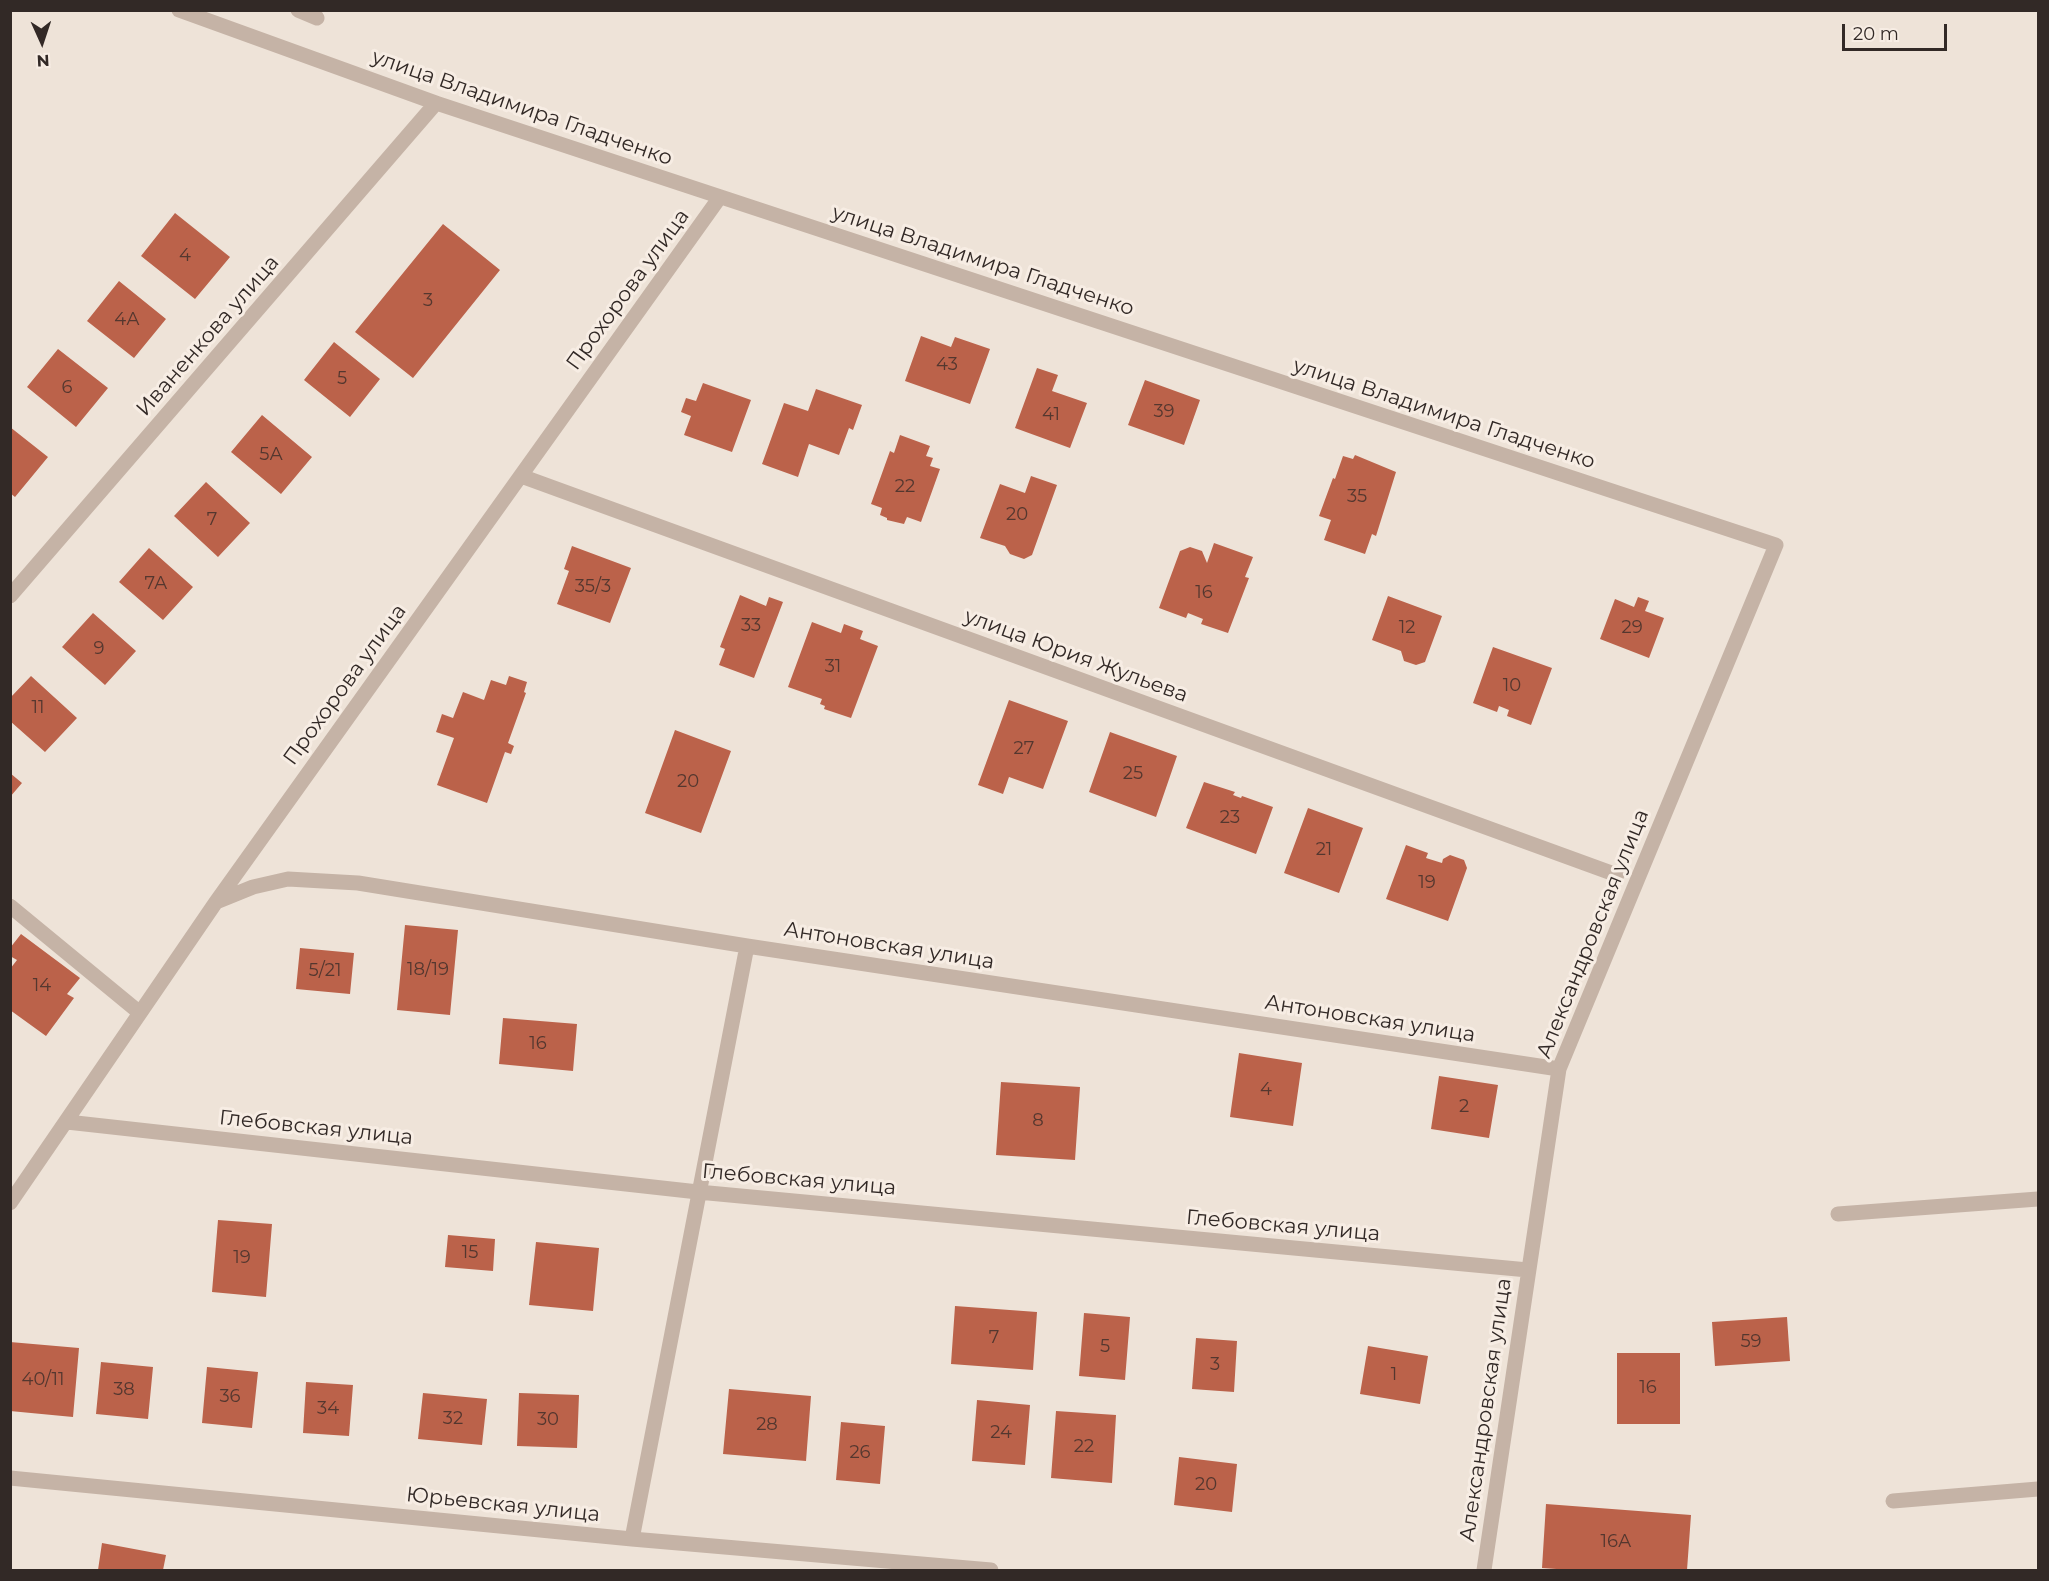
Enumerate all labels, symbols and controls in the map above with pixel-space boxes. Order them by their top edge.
north arrow [12,12,72,72]
scale bar [1845,12,1950,50]
text: 20 m [1853,23,1899,45]
street label: улица Владимира Гладченко [368,45,676,171]
text: N [36,51,50,70]
street label: улица Владимира Гладченко [829,200,1137,322]
street label: Прохорова улица [561,205,695,375]
house number: 4 [179,245,191,267]
street label: Иваненкова улица [131,250,285,422]
house number: 3 [423,290,433,312]
house number: 4А [114,309,140,331]
street label: улица Владимира Гладченко [1290,353,1598,475]
house number: 43 [936,354,958,376]
house number: 5 [337,368,347,390]
house number: 6 [62,377,72,399]
house number: 39 [1153,401,1175,423]
house number: 41 [1042,404,1060,426]
house number: 5А [259,444,283,466]
house number: 22 [895,476,915,498]
house number: 35 [1347,486,1367,508]
house number: 20 [1006,504,1028,526]
house number: 7 [207,509,217,531]
house number: 7А [145,573,167,595]
house number: 35/3 [575,576,611,598]
house number: 16 [1195,582,1213,604]
street label: Прохорова улица [278,600,412,770]
street label: улица Юрия Жульева [961,604,1191,708]
house number: 33 [741,615,761,637]
house number: 12 [1399,617,1415,639]
house number: 29 [1621,617,1643,639]
house number: 9 [94,638,104,660]
house number: 31 [825,656,841,678]
house number: 10 [1503,675,1521,697]
house number: 11 [32,697,44,719]
house number: 27 [1014,738,1034,760]
house number: 25 [1123,763,1143,785]
house number: 20 [677,771,699,793]
street label: Александровская улица [1531,806,1655,1062]
house number: 23 [1220,807,1240,829]
house number: 21 [1316,839,1332,861]
house number: 19 [1418,872,1436,894]
street label: Антоновская улица [782,917,996,975]
house number: 18/19 [407,959,449,981]
house number: 5/21 [309,960,341,982]
house number: 14 [33,975,51,997]
street label: Антоновская улица [1263,990,1477,1048]
house number: 16 [529,1033,547,1055]
house number: 4 [1260,1079,1272,1101]
house number: 2 [1459,1096,1469,1118]
street label: Глебовская улица [218,1105,414,1151]
house number: 8 [1032,1110,1044,1132]
street label: Глебовская улица [701,1159,897,1201]
street label: Глебовская улица [1185,1205,1381,1247]
house number: 15 [462,1242,478,1264]
house number: 19 [233,1247,251,1269]
street label: Александровская улица [1455,1277,1517,1543]
house number: 7 [989,1327,999,1349]
house number: 59 [1740,1331,1762,1353]
house number: 5 [1100,1336,1110,1358]
house number: 3 [1210,1354,1220,1376]
house number: 1 [1391,1364,1397,1386]
house number: 40/11 [21,1369,65,1391]
house number: 16 [1639,1377,1657,1399]
house number: 38 [113,1379,135,1401]
house number: 36 [219,1386,241,1408]
house number: 34 [317,1398,339,1420]
house number: 32 [443,1408,463,1430]
house number: 30 [537,1409,559,1431]
house number: 28 [756,1414,778,1436]
house number: 24 [990,1422,1012,1444]
house number: 22 [1074,1436,1094,1458]
house number: 26 [849,1442,871,1464]
house number: 20 [1195,1474,1217,1496]
street label: Юрьевская улица [405,1482,601,1528]
house number: 16А [1601,1531,1631,1553]

